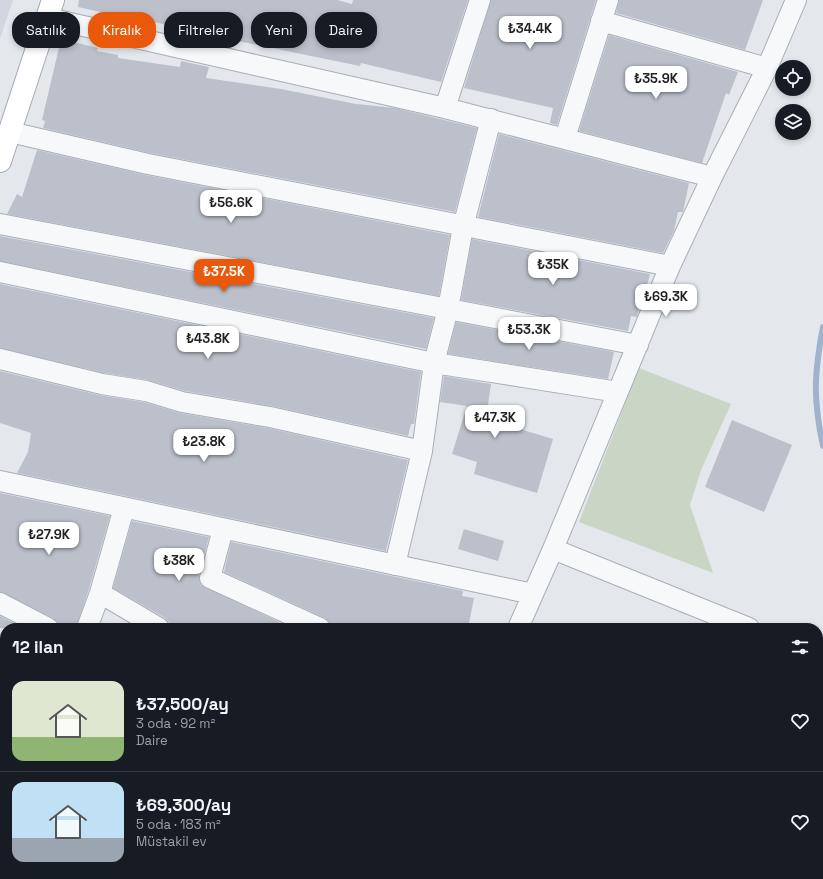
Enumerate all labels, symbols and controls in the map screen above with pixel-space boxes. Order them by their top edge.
chip: Satılık [12,12,80,48]
chip: Kiralık [88,12,156,48]
chip: Filtreler [164,12,243,48]
chip: Yeni [251,12,307,48]
chip: Daire [315,12,377,48]
pin: ₺34.4K [497,16,563,50]
text: ₺34.4K [508,20,552,37]
map controls [775,60,811,140]
button: locate [775,60,811,96]
pin: ₺35.9K [623,66,689,100]
text: ₺35.9K [634,70,678,87]
button: layers [775,104,811,140]
pin: ₺56.6K [198,190,264,224]
text: ₺56.6K [209,194,253,211]
pin: ₺35K [529,252,577,286]
text: ₺35K [537,256,569,273]
pin: ₺37.5K [191,259,257,293]
text: ₺37.5K [203,263,245,280]
pin: ₺69.3K [633,284,699,318]
text: ₺69.3K [644,288,688,305]
pin: ₺53.3K [496,317,562,351]
text: ₺53.3K [507,321,551,338]
pin: ₺43.8K [175,326,241,360]
text: ₺43.8K [186,330,230,347]
pin: ₺47.3K [462,405,528,439]
text: ₺47.3K [474,409,516,426]
pin: ₺23.8K [171,429,237,463]
text: ₺23.8K [182,433,226,450]
pin: ₺27.9K [16,522,82,556]
text: ₺27.9K [28,526,70,543]
pin: ₺38K [155,548,203,582]
text: ₺38K [163,552,195,569]
text: 12 ilan [12,636,63,658]
icon: filters [789,636,811,658]
text: ₺37,500/ay [136,693,229,715]
icon: home [44,697,92,745]
icon: heart [789,710,811,732]
text: 3 oda · 92 m² [136,715,215,732]
text: Daire [136,732,168,749]
text: ₺69,300/ay [136,794,231,816]
icon: home [44,798,92,846]
icon: heart [789,811,811,833]
text: 5 oda · 183 m² [136,816,221,833]
text: Müstakil ev [136,833,206,850]

